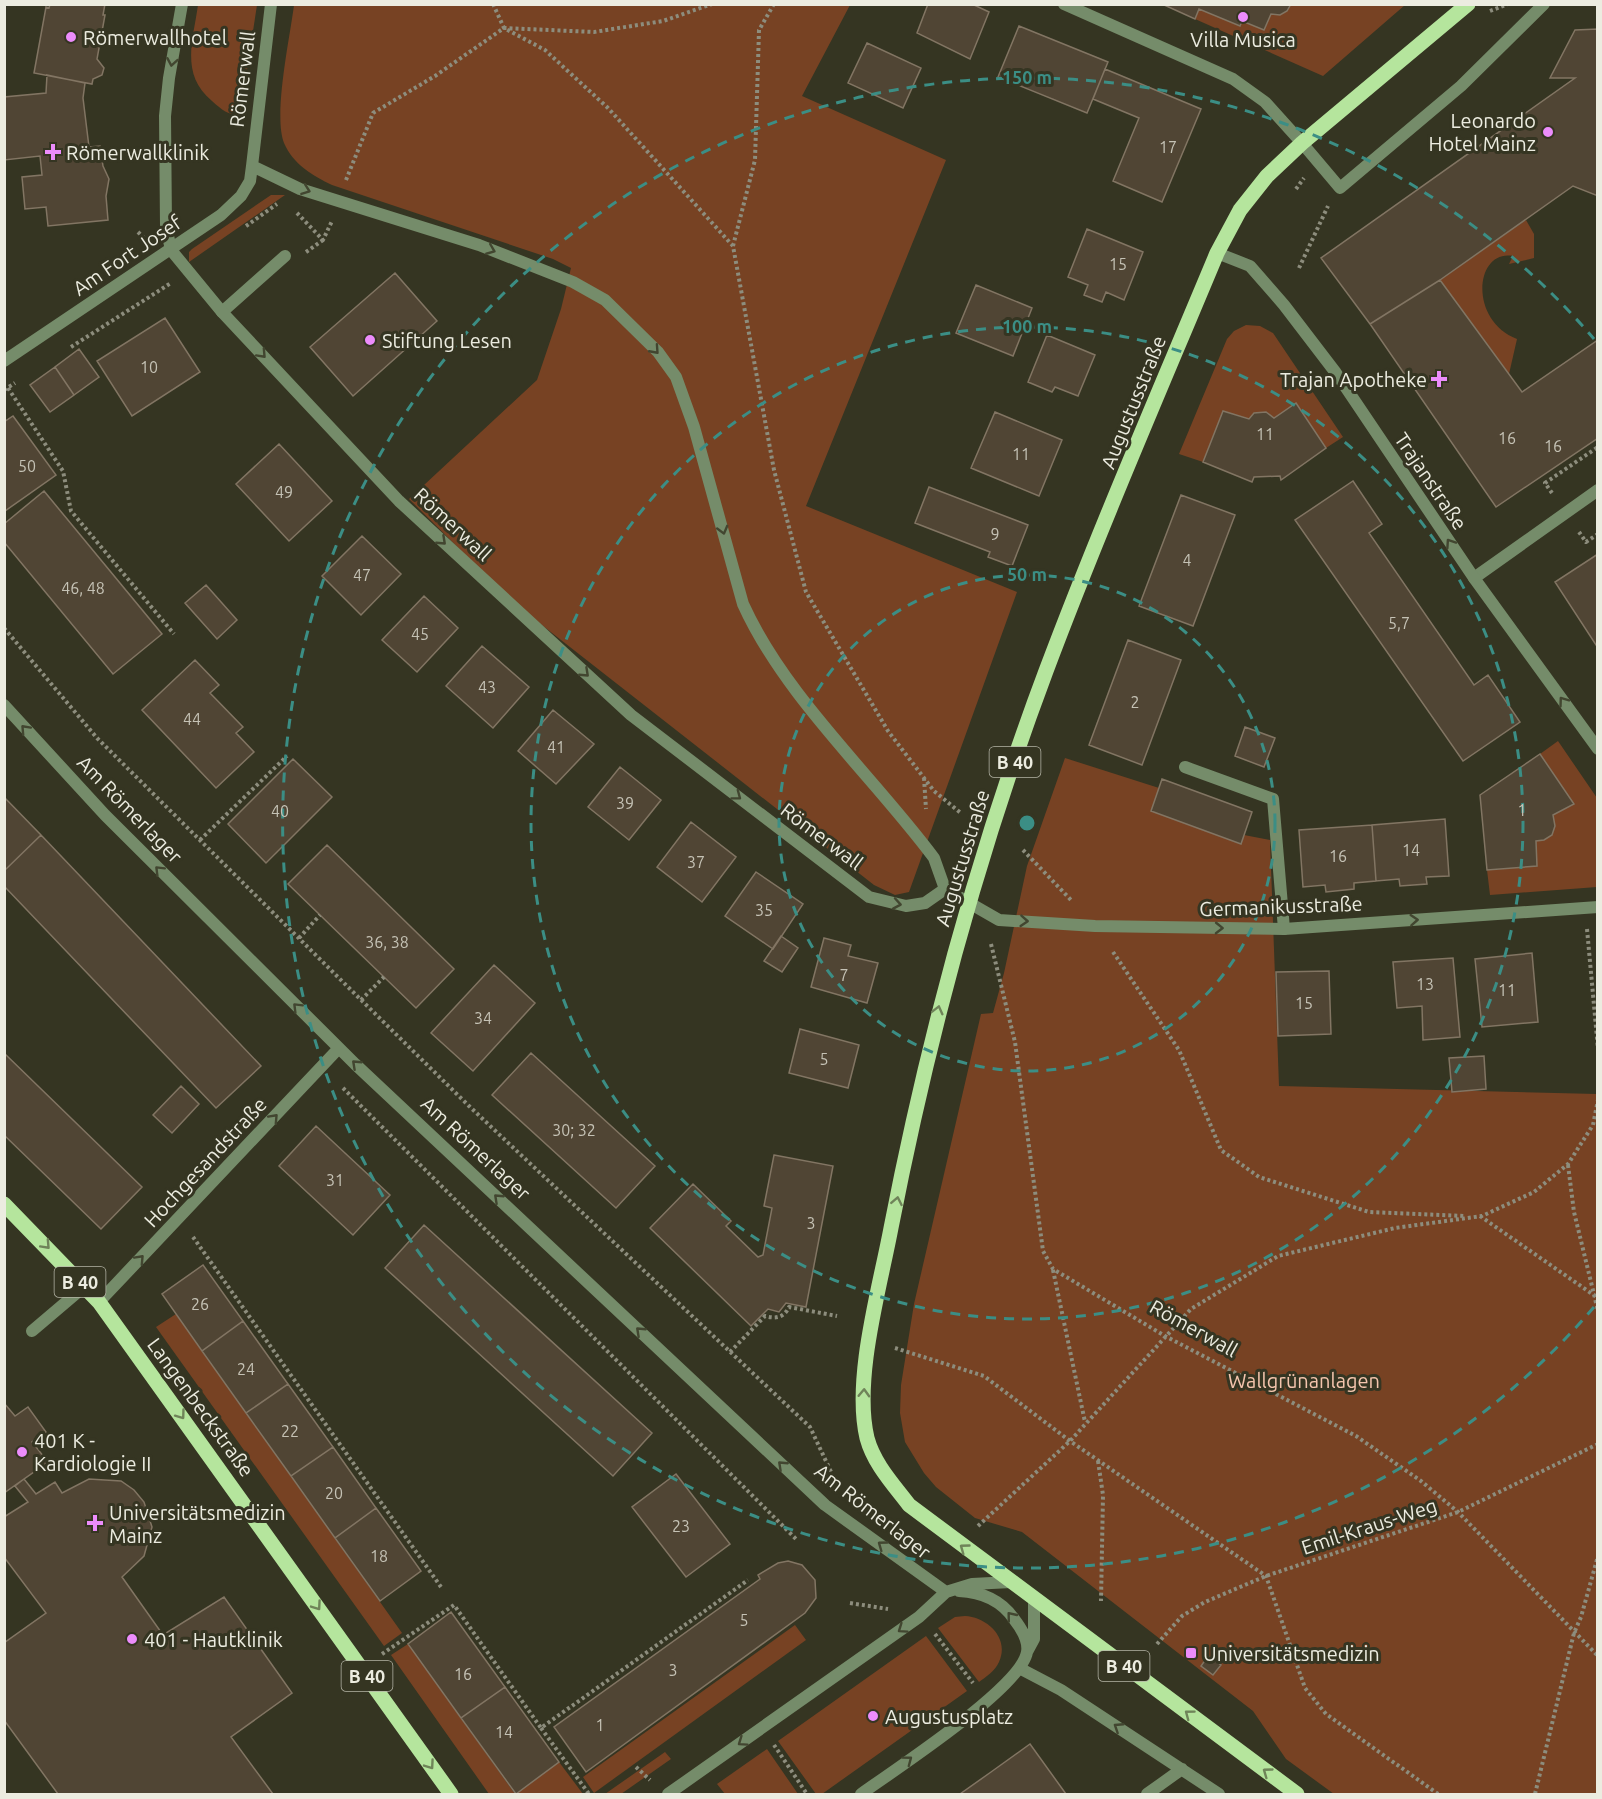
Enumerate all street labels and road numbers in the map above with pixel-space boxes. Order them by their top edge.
street label: Römerwall [225,30,259,128]
street label: Am Fort Josef [68,210,186,300]
street label: Augustusstraße [1096,332,1170,472]
street label: Trajanstraße [1390,428,1472,534]
street label: Römerwall [410,483,496,565]
road number: B 40 [990,747,1040,777]
street label: Am Römerlager [73,750,187,868]
street label: Augustusstraße [930,787,994,929]
street label: Römerwall [776,798,868,874]
street label: Germanikusstraße [1199,892,1363,920]
street label: Am Römerlager [417,1092,536,1205]
street label: Hochgesandstraße [139,1093,271,1231]
road number: B 40 [54,1267,106,1297]
street label: Römerwall [1146,1295,1242,1361]
street label: Langenbeckstraße [143,1333,259,1481]
street label: Am Römerlager [811,1459,936,1564]
street label: Emil-Kraus-Weg [1298,1493,1440,1559]
road number: B 40 [1098,1651,1150,1681]
road number: B 40 [342,1661,392,1691]

